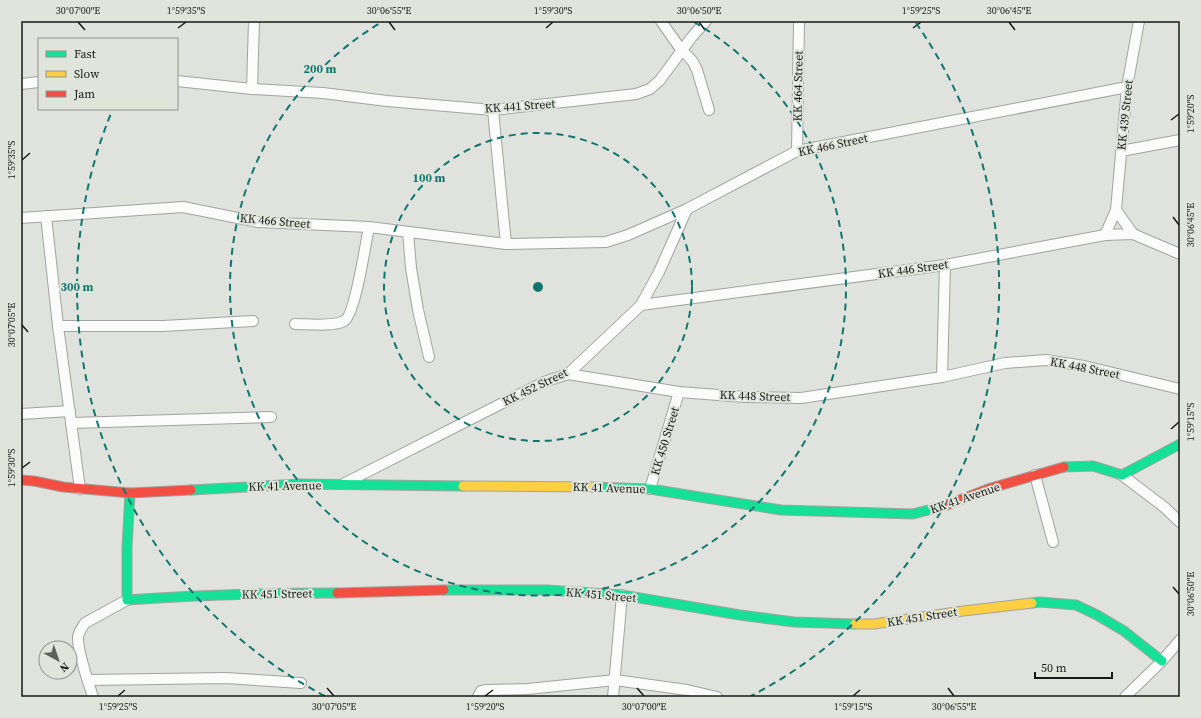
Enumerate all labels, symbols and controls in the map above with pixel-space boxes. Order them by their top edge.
text: 30°07'00"E [56,4,100,17]
text: 1°59'35"S [167,4,205,17]
text: 30°06'55"E [367,4,411,17]
text: 1°59'30"S [534,4,572,17]
text: 30°06'50"E [677,4,721,17]
text: 1°59'25"S [902,4,940,17]
text: 30°06'45"E [987,4,1031,17]
legend [38,38,178,110]
text: Fast [74,46,96,62]
street label: KK 464 Street [789,50,807,121]
text: 200 m [304,61,337,77]
text: Slow [74,66,100,82]
street label: KK 439 Street [1113,79,1137,151]
text: Jam [73,86,95,102]
text: 1°59'20"S [1184,95,1197,133]
street label: KK 441 Street [484,96,556,116]
street label: KK 466 Street [797,130,869,160]
text: 1°59'35"S [5,141,18,179]
text: 100 m [413,170,446,186]
text: 30°06'45"E [1184,203,1197,247]
street label: KK 466 Street [239,210,311,232]
street label: KK 446 Street [877,256,949,282]
text: 300 m [61,279,94,295]
centre of rings [531,280,545,294]
text: 30°07'05"E [5,303,18,347]
street label: KK 448 Street [1049,353,1121,383]
street label: KK 452 Street [500,364,570,410]
street label: KK 448 Street [719,387,791,405]
text: 1°59'15"S [1184,403,1197,441]
street label: KK 450 Street [647,405,683,477]
text: 1°59'30"S [5,449,18,487]
street label: KK 41 Avenue [248,477,322,495]
street label: KK 41 Avenue [572,479,646,497]
street label: KK 41 Avenue [928,479,1002,517]
text: 30°06'50"E [1184,572,1197,616]
street label: KK 451 Street [565,584,637,606]
street label: KK 451 Street [242,585,313,603]
street label: KK 451 Street [886,604,958,630]
north arrow [38,640,78,680]
scale bar [1035,654,1112,680]
text: N [56,659,72,676]
text: 50 m [1041,660,1067,676]
text: 1°59'25"S [99,700,137,713]
text: 30°07'05"E [312,700,356,713]
text: 1°59'20"S [466,700,504,713]
text: 30°07'00"E [622,700,666,713]
text: 1°59'15"S [834,700,872,713]
text: 30°06'55"E [932,700,976,713]

